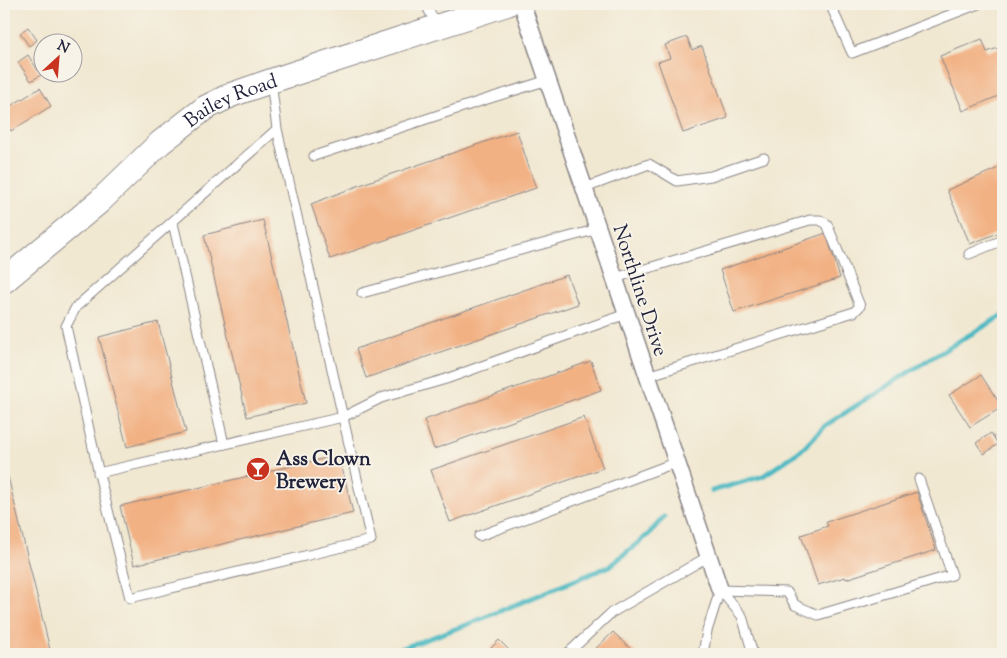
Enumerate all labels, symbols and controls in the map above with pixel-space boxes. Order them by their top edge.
north arrow [32,32,82,82]
text: N [53,37,72,60]
street label: Bailey Road [179,68,282,136]
street label: Northline Drive [604,221,674,361]
place label: Ass Clown Brewery [276,446,371,498]
bar icon: Ass Clown Brewery [245,456,271,482]

